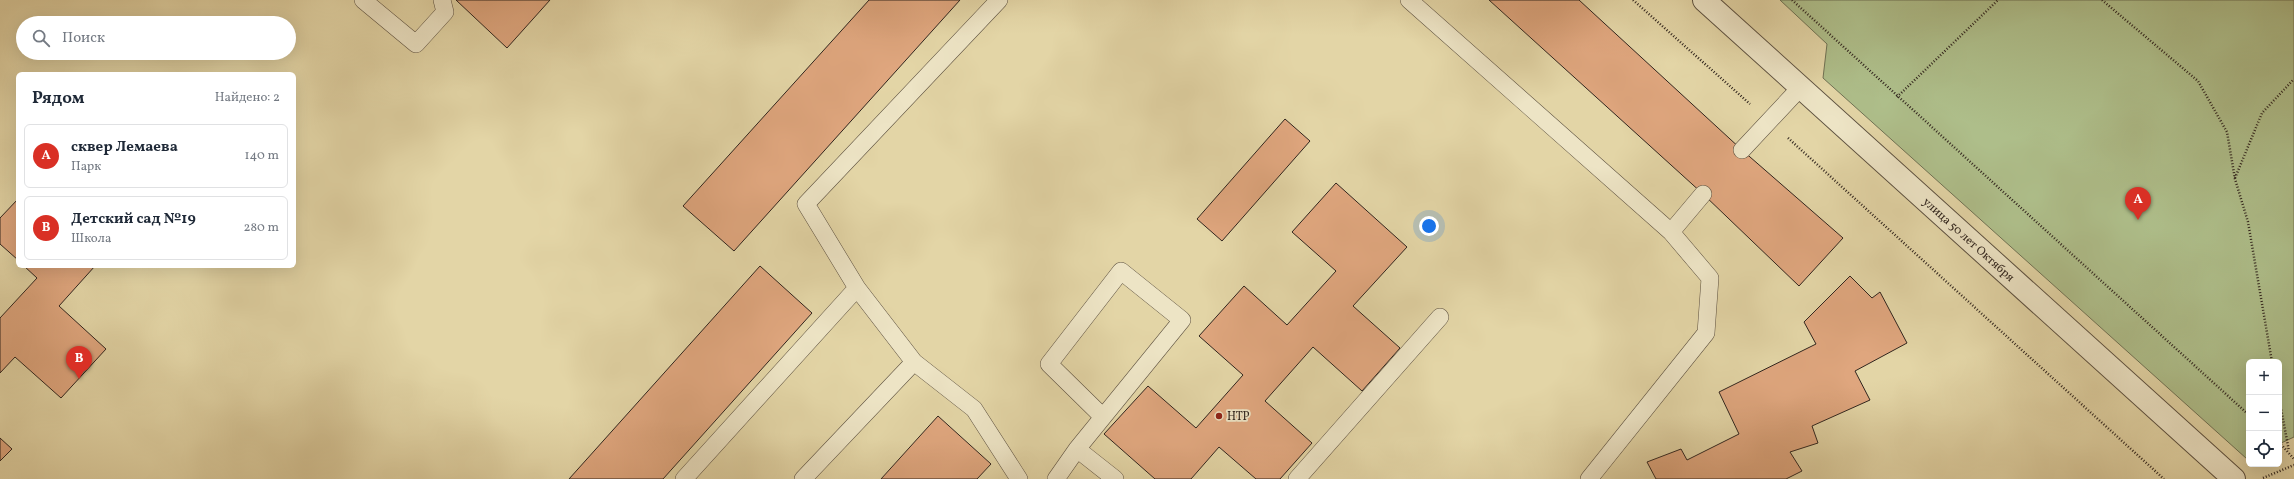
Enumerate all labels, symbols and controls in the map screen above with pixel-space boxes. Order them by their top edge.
search box [16,16,296,60]
icon: search [30,27,52,49]
text: Поиск [62,28,105,49]
text: Рядом [32,87,85,110]
text: Найдено: 2 [215,89,280,107]
text: сквер Лемаева [71,137,178,158]
text: A [41,147,51,165]
text: 140 m [245,147,279,165]
text: Парк [71,158,101,176]
pin: A [2125,187,2151,220]
street label: улица 50 лет Октября [1919,194,2018,286]
text: Детский сад №19 [71,209,196,230]
your location [1419,216,1439,236]
text: B [42,219,50,237]
text: 280 m [243,219,279,237]
text: Школа [71,230,111,248]
pin: B [66,346,92,379]
map controls [2246,359,2282,467]
button: + [2246,359,2282,395]
button: − [2246,395,2282,431]
place label: НТР [1227,409,1249,425]
marker: НТР [1214,411,1224,421]
button: locate [2246,431,2282,467]

